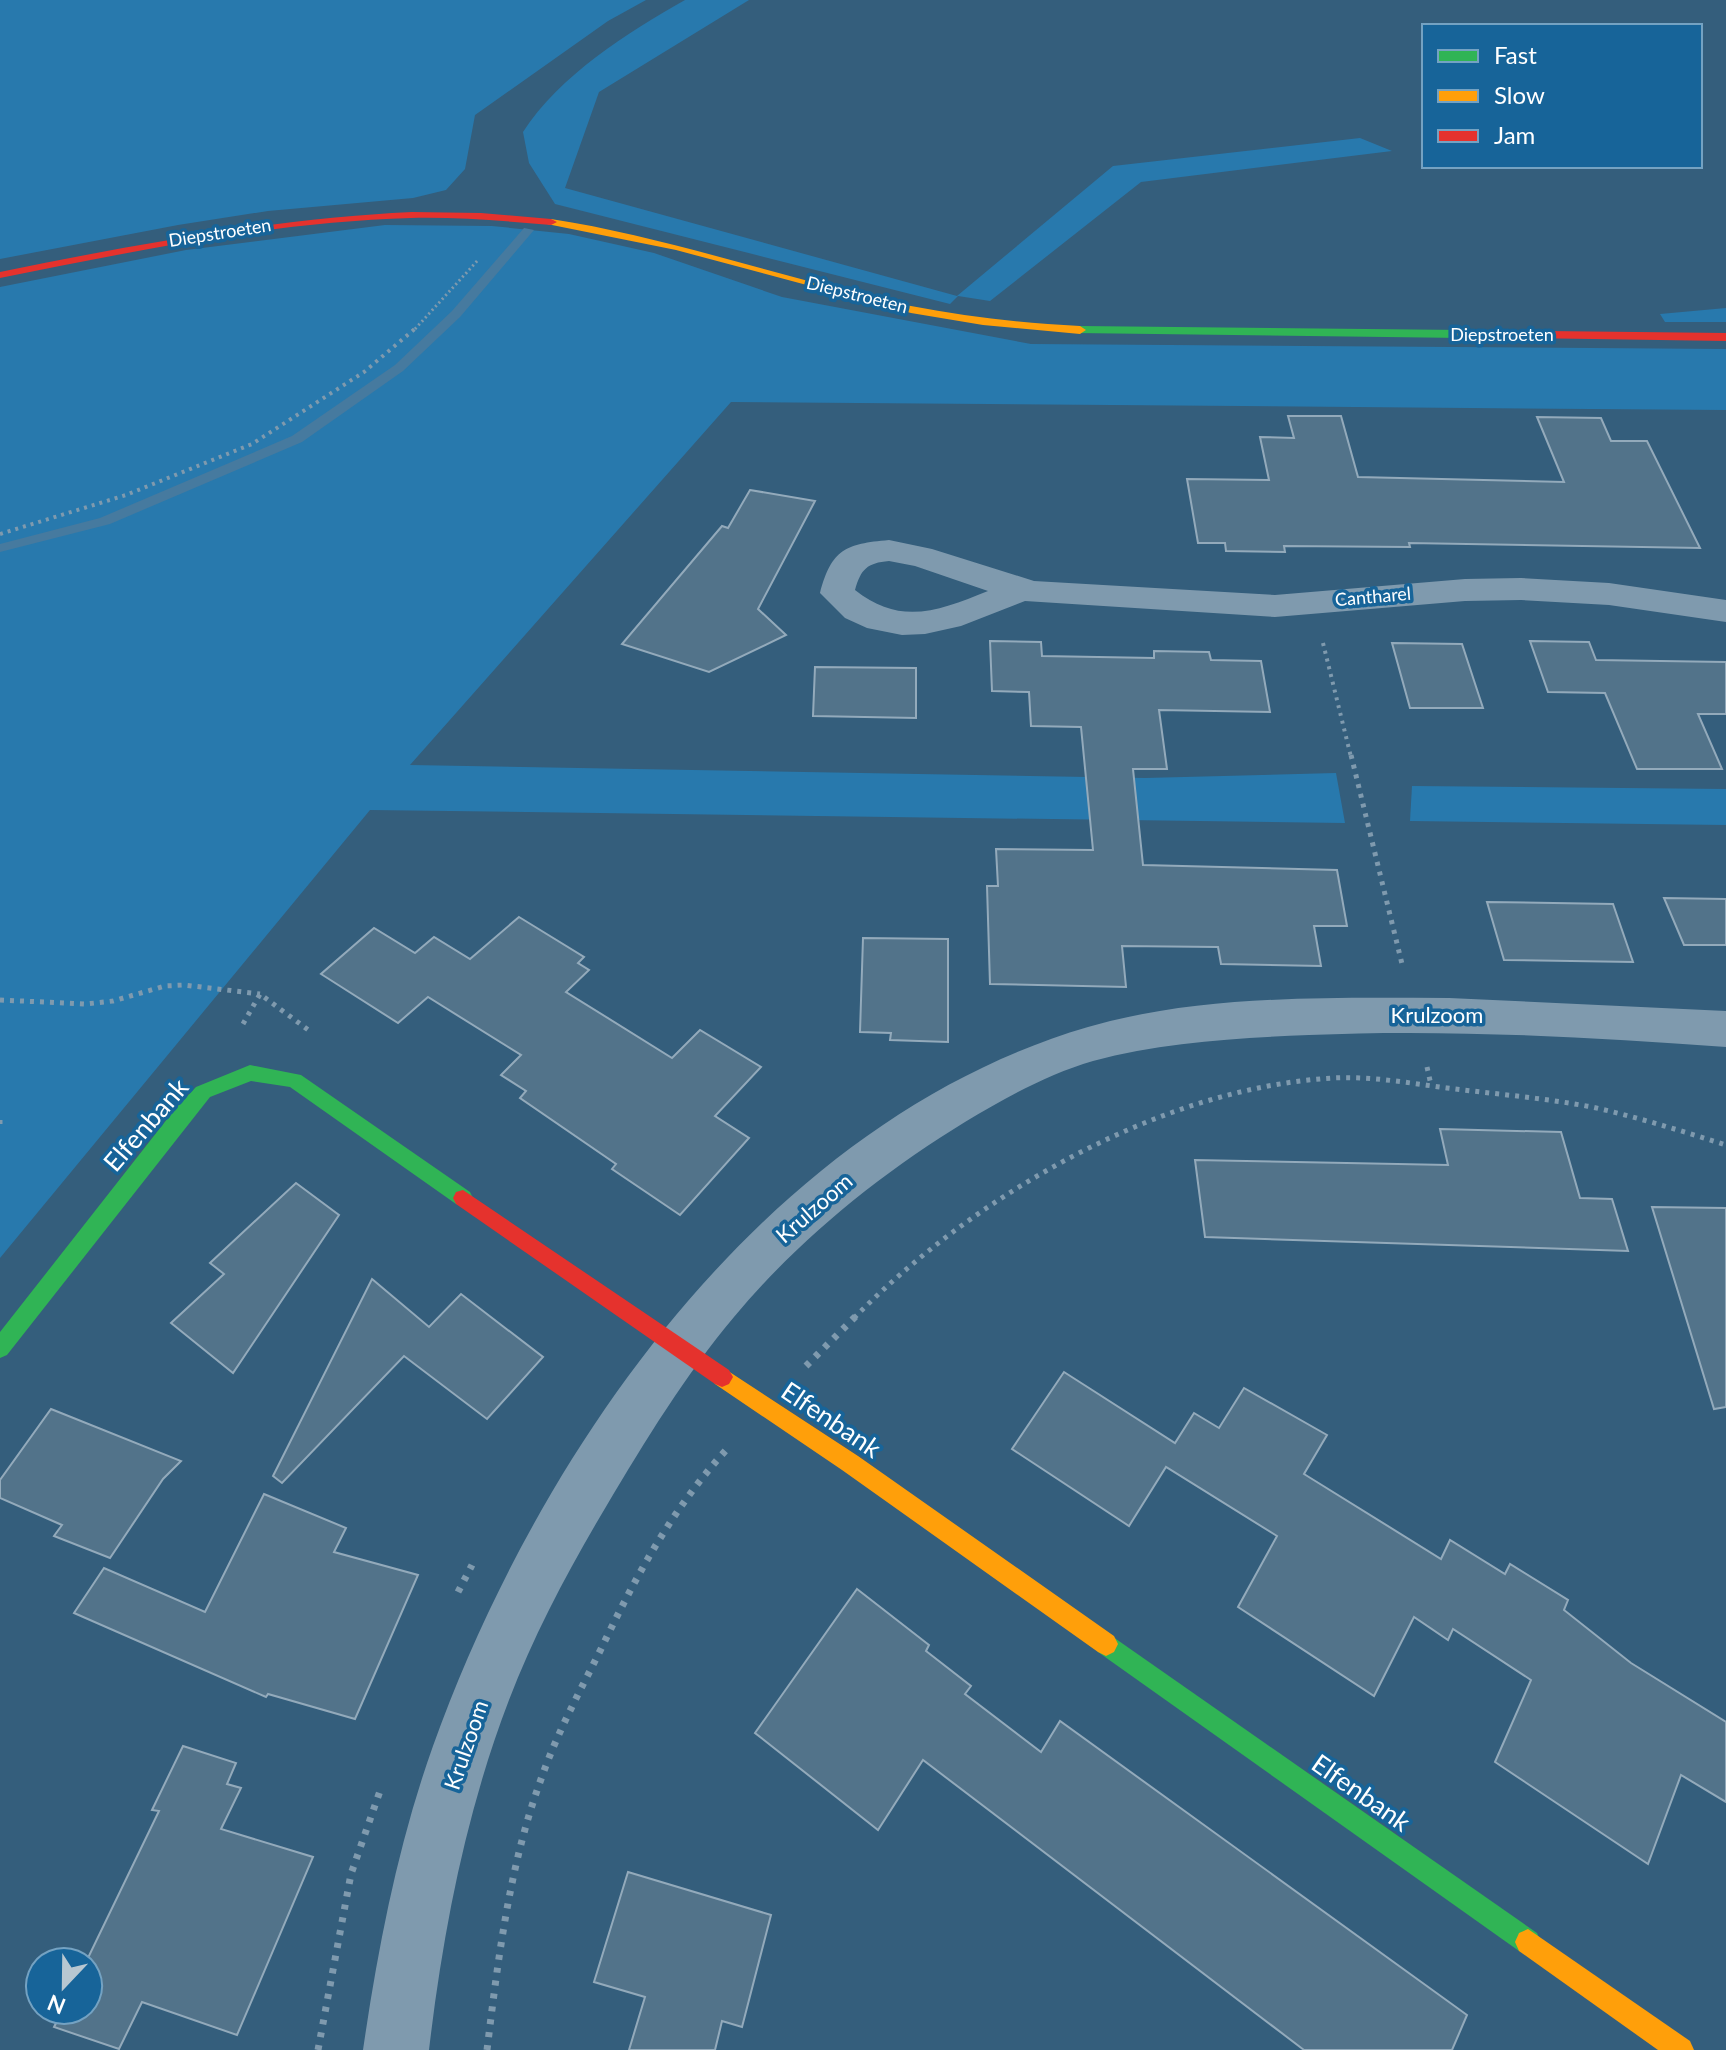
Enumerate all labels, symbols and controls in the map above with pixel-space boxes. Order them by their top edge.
legend [1422,24,1702,168]
text: Fast [1494,40,1537,69]
text: Slow [1494,80,1545,109]
text: Jam [1494,120,1535,149]
street label: Diepstroeten [167,213,273,251]
street label: Diepstroeten [804,271,910,317]
street label: Diepstroeten [1450,323,1554,345]
street label: Cantharel [1334,582,1412,610]
street label: Krulzoom [1391,1001,1483,1028]
street label: Elfenbank [96,1071,195,1178]
street label: Krulzoom [770,1167,858,1248]
street label: Elfenbank [776,1374,888,1465]
street label: Krulzoom [438,1697,493,1793]
street label: Elfenbank [1306,1747,1418,1838]
north arrow [24,1946,104,2026]
text: N [43,1989,69,2021]

